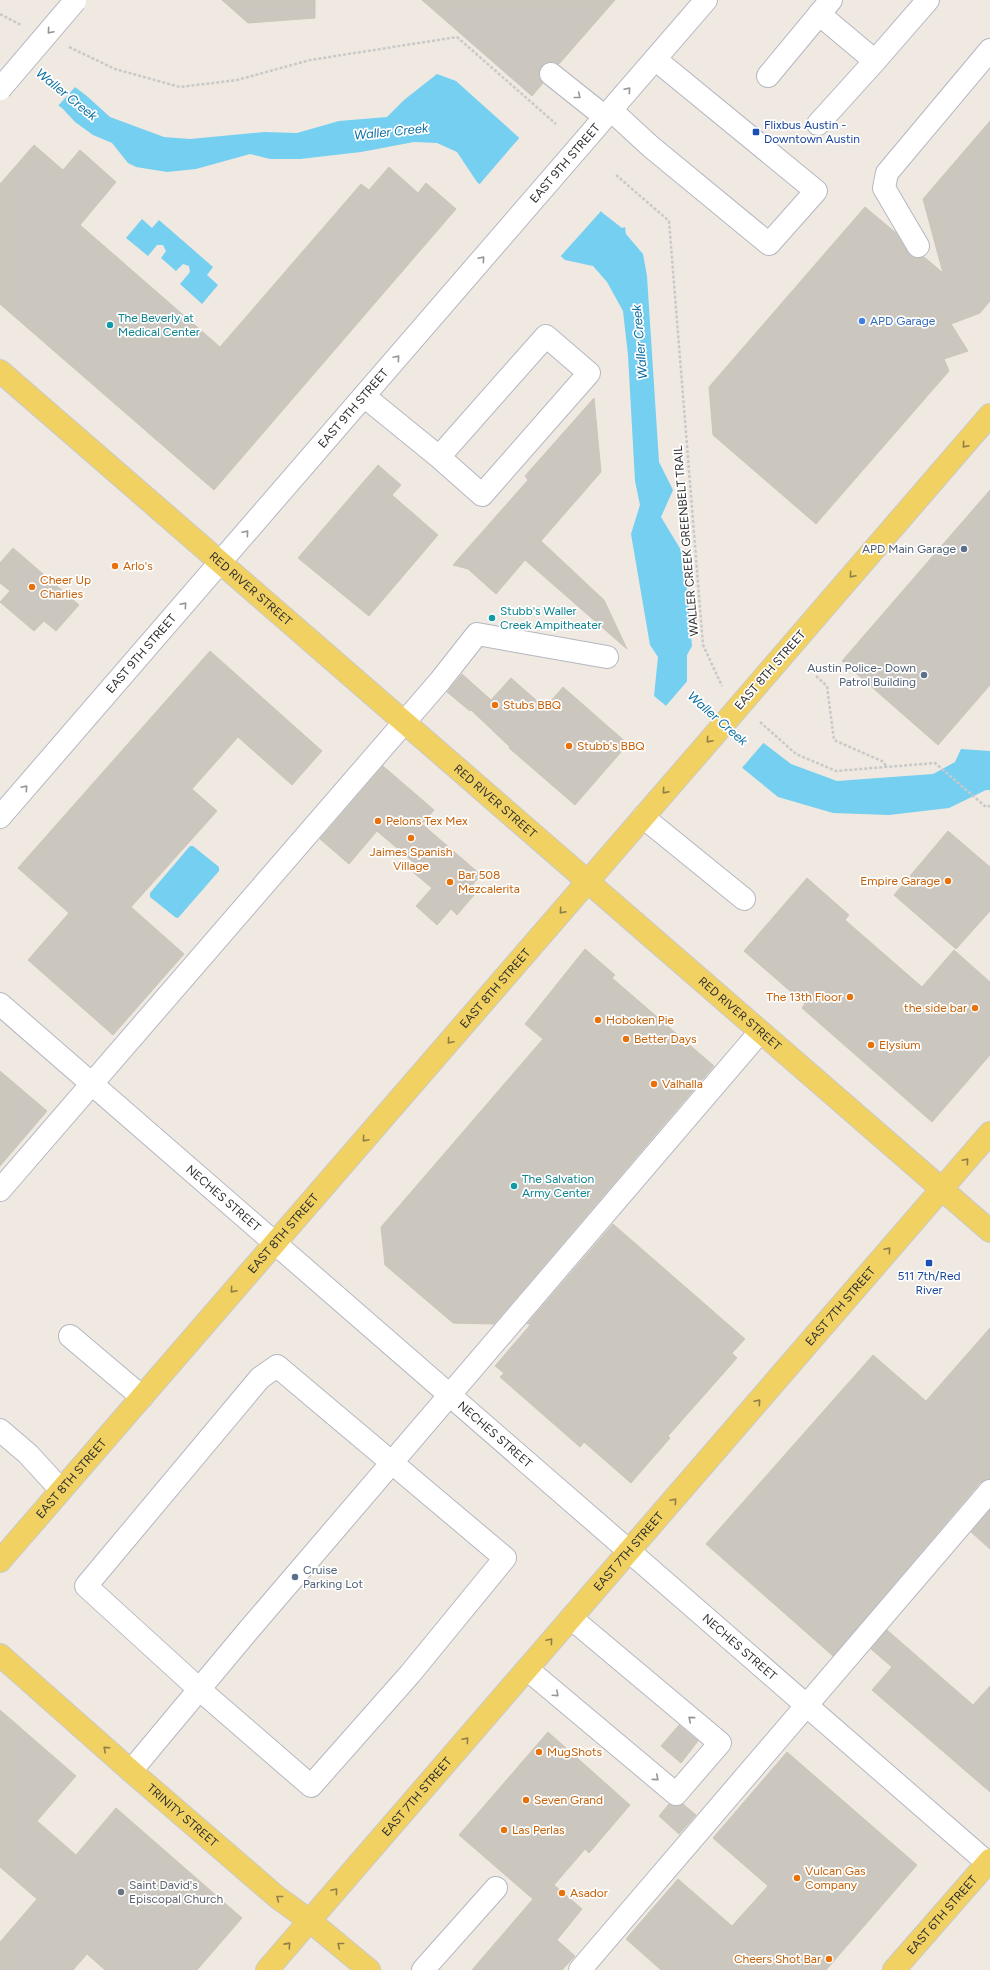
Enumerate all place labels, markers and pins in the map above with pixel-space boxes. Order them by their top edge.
place label: Flixbus Austin - Downtown Austin [764,118,860,146]
marker: Flixbus Austin - Downtown Austin [751,127,761,137]
place label: The Beverly at Medical Center [118,311,200,339]
place label: APD Garage [870,314,936,328]
marker: APD Garage [857,316,867,326]
marker: The Beverly at Medical Center [105,320,115,330]
place label: APD Main Garage [862,542,956,556]
marker: APD Main Garage [959,544,969,554]
place label: Arlo's [123,559,153,573]
marker: Arlo's [110,561,120,571]
place label: Cheer Up Charlies [40,573,91,601]
marker: Cheer Up Charlies [27,582,37,592]
place label: Stubb's Waller Creek Ampitheater [500,604,602,632]
marker: Stubb's Waller Creek Ampitheater [487,613,497,623]
place label: Austin Police- Down Patrol Building [807,661,916,689]
marker: Austin Police- Down Patrol Building [919,670,929,680]
place label: Stubs BBQ [503,698,561,712]
marker: Stubs BBQ [490,700,500,710]
place label: Stubb's BBQ [577,739,645,753]
marker: Stubb's BBQ [564,741,574,751]
place label: Pelons Tex Mex [386,814,468,828]
marker: Pelons Tex Mex [373,816,383,826]
marker: Jaimes Spanish Village [406,833,416,843]
place label: Jaimes Spanish Village [370,845,453,873]
place label: Bar 508 Mezcalerita [458,868,520,896]
place label: Empire Garage [860,874,940,888]
marker: Empire Garage [943,876,953,886]
marker: Bar 508 Mezcalerita [445,877,455,887]
place label: The 13th Floor [766,990,842,1004]
marker: The 13th Floor [845,992,855,1002]
place label: the side bar [904,1001,967,1015]
marker: the side bar [970,1003,980,1013]
place label: Hoboken Pie [606,1013,675,1027]
marker: Hoboken Pie [593,1015,603,1025]
place label: Better Days [634,1032,697,1046]
marker: Better Days [621,1034,631,1044]
place label: Elysium [879,1038,920,1052]
marker: Elysium [866,1040,876,1050]
place label: Valhalla [662,1077,703,1091]
marker: Valhalla [649,1079,659,1089]
place label: The Salvation Army Center [522,1172,594,1200]
marker: The Salvation Army Center [509,1181,519,1191]
marker: 511 7th/Red River [924,1258,934,1268]
place label: 511 7th/Red River [897,1269,961,1297]
place label: Cruise Parking Lot [303,1563,364,1591]
marker: Cruise Parking Lot [290,1572,300,1582]
place label: MugShots [547,1745,602,1759]
marker: MugShots [534,1747,544,1757]
place label: Seven Grand [534,1793,603,1807]
marker: Seven Grand [521,1795,531,1805]
place label: Las Perlas [512,1823,565,1837]
marker: Las Perlas [499,1825,509,1835]
place label: Vulcan Gas Company [805,1864,866,1892]
marker: Vulcan Gas Company [792,1873,802,1883]
place label: Saint David's Episcopal Church [129,1878,223,1906]
place label: Asador [570,1886,608,1900]
marker: Saint David's Episcopal Church [116,1887,126,1897]
marker: Asador [557,1888,567,1898]
place label: Cheers Shot Bar [734,1952,821,1966]
marker: Cheers Shot Bar [824,1954,834,1964]

